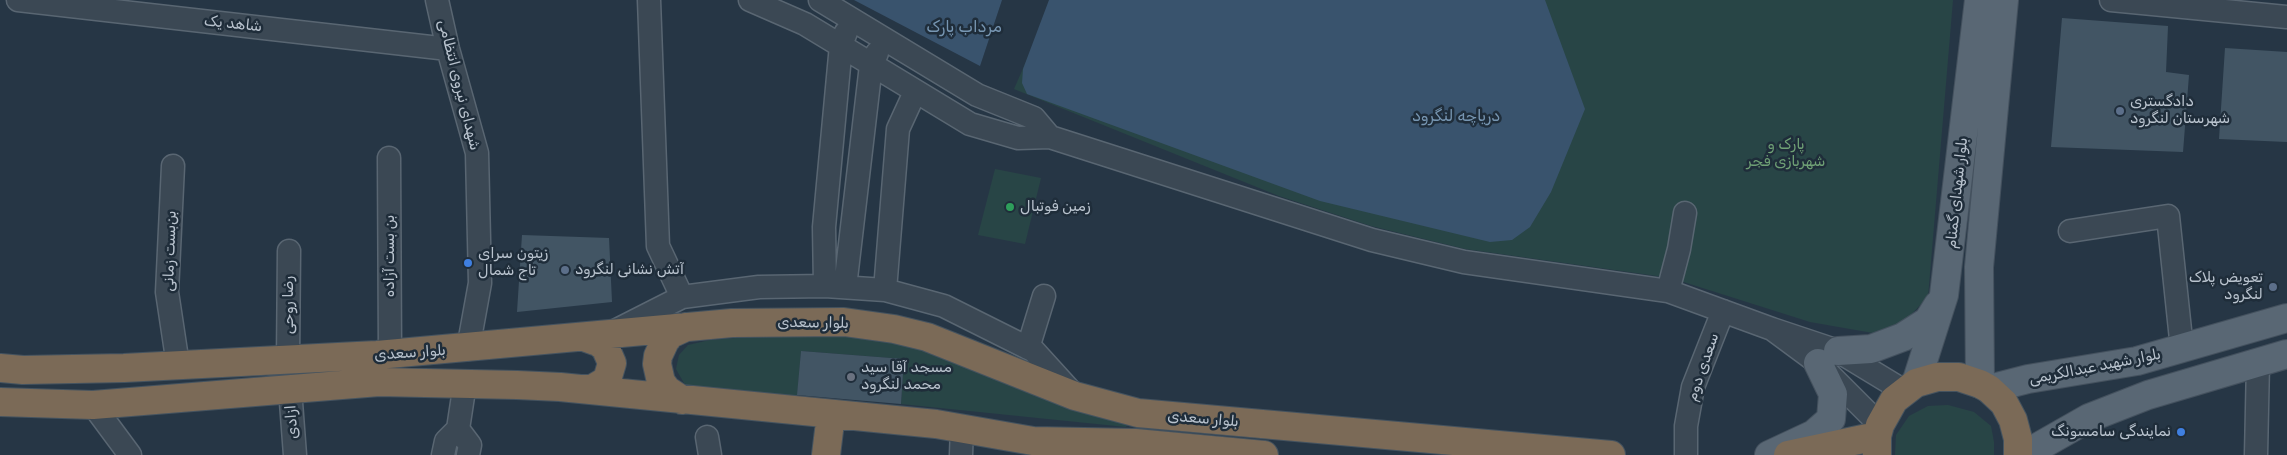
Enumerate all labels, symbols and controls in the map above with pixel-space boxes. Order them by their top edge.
street label: شاهد یک [203,12,263,36]
water label: مرداب پارک [926,17,1002,37]
street label: شهدای نیروی انتظامی [434,18,484,152]
place label: دادگستری شهرستان لنگرود [2130,93,2230,128]
marker: دادگستری شهرستان لنگرود [2114,105,2126,117]
water label: دریاچه لنگرود [1412,106,1500,126]
park label: پارک و شهربازی فجر [1746,136,1826,171]
street label: بلوار شهدای گمنام [1942,137,1972,249]
place label: زمین فوتبال [1020,198,1091,216]
marker: زمین فوتبال [1004,201,1016,213]
street label: بن‌بست زمانی [160,210,180,292]
street label: بن بست آزاده [381,215,399,297]
place label: زیتون سرای تاج شمال [478,245,548,280]
marker: زیتون سرای تاج شمال [462,257,474,269]
place label: آتش نشانی لنگرود [575,261,684,279]
marker: آتش نشانی لنگرود [559,264,571,276]
place label: تعویض پلاک لنگرود [2189,269,2263,304]
street label: رضا روحی [280,276,298,334]
marker: تعویض پلاک لنگرود [2267,281,2279,293]
street label: بلوار سعدی [777,313,849,333]
street label: سعدی دوم [1683,331,1723,403]
street label: بلوار سعدی [374,342,446,364]
street label: بلوار شهید عبدالکریمی [2028,345,2162,389]
place label: مسجد آقا سید محمد لنگرود [861,359,952,394]
marker: مسجد آقا سید محمد لنگرود [845,371,857,383]
street label: ازادی [282,404,302,440]
street label: بلوار سعدی [1167,407,1239,431]
place label: نمایندگی سامسونگ [2051,423,2171,441]
marker: نمایندگی سامسونگ [2175,426,2187,438]

